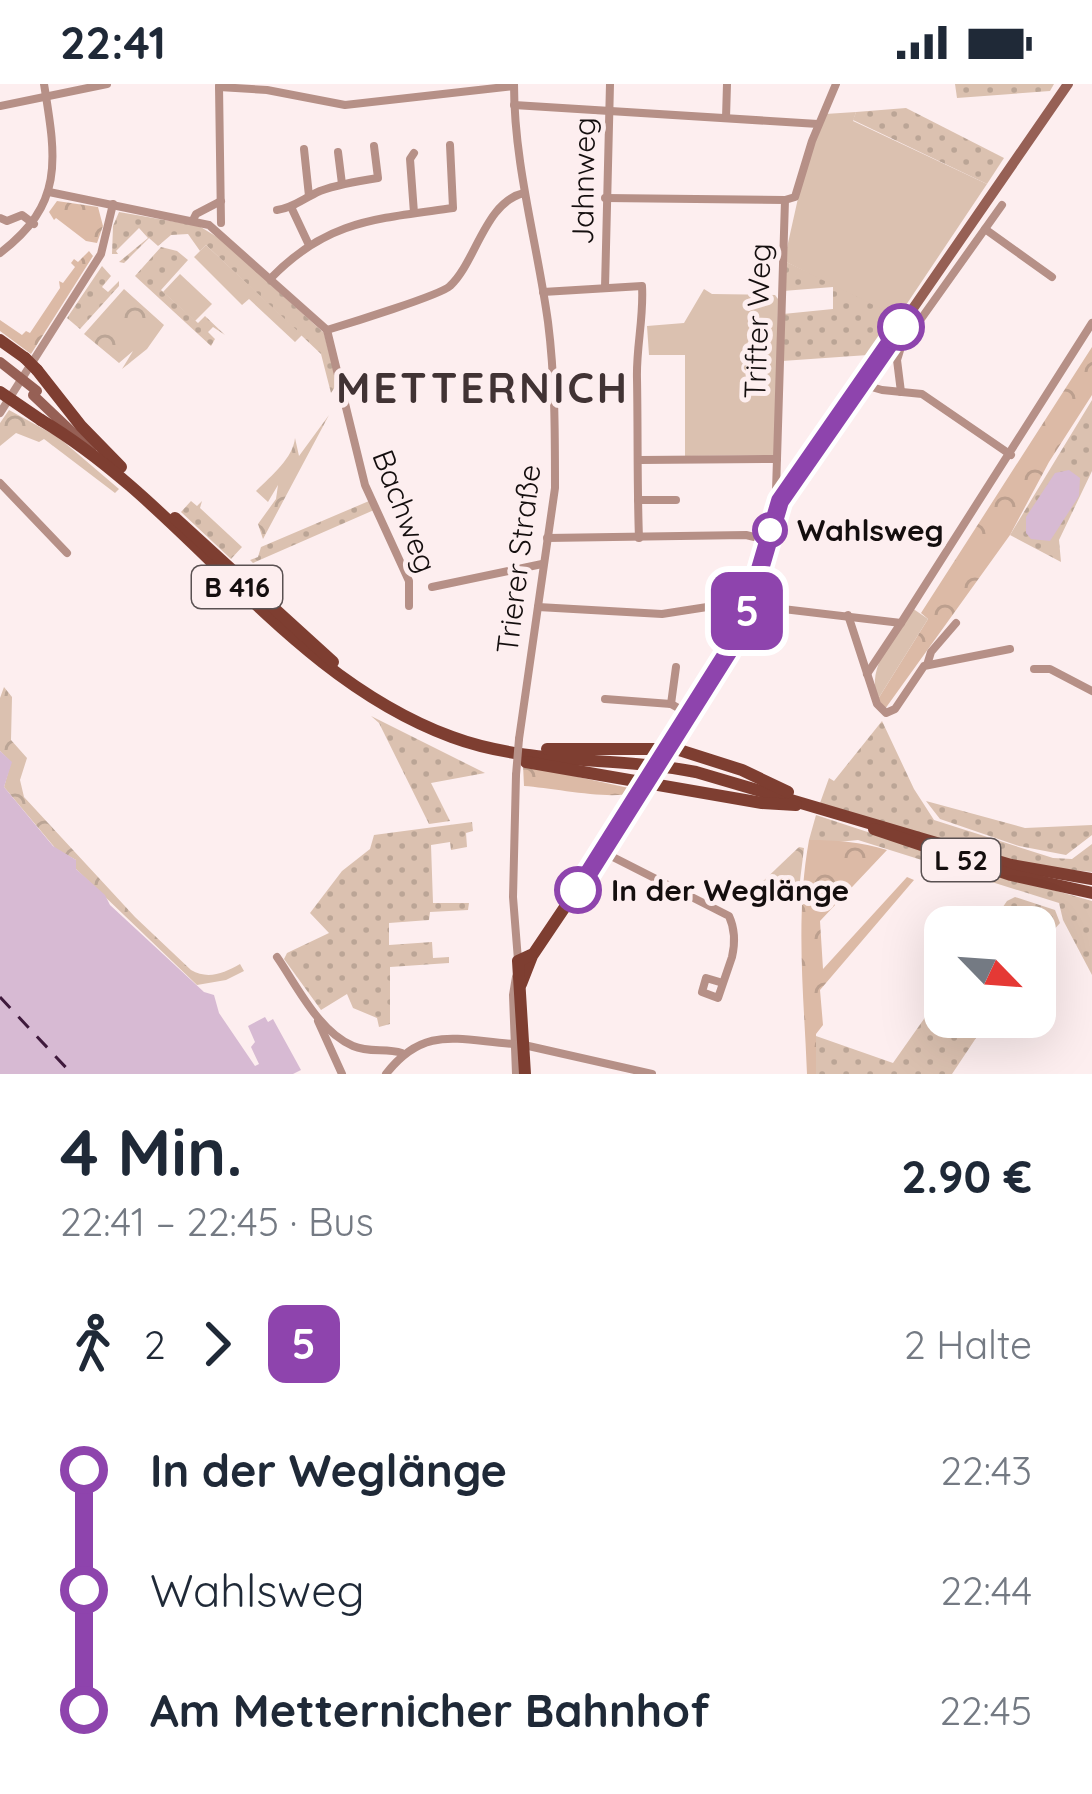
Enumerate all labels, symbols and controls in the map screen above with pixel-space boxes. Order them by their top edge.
text: 22:41 [60,14,166,70]
street label: Jahnweg [563,117,603,245]
street label: Trifter Weg [735,242,779,400]
unlabelled marker [879,305,923,349]
district label: METTERNICH [336,361,630,414]
street label: Bachweg [364,444,446,578]
street label: Trierer Straße [488,462,548,656]
place label: Wahlsweg [797,511,944,549]
marker: Wahlsweg [754,514,786,546]
road number: B 416 [192,566,282,608]
line badge: 5 [708,572,786,650]
text: 5 [735,584,759,637]
road number: L 52 [922,839,1000,881]
marker: In der Weglänge [556,868,600,912]
place label: In der Weglänge [611,871,849,909]
north arrow [924,906,1056,1038]
map controls [924,906,1056,1038]
text: 4 Min. [60,1110,243,1193]
text: 2.90 € [901,1148,1032,1204]
text: 22:41 – 22:45 · Bus [60,1197,374,1246]
icon: walk [60,1311,126,1377]
icon: forward [184,1311,250,1377]
text: 5 [292,1317,316,1370]
text: 2 [144,1320,166,1369]
text: 2 Halte [904,1320,1032,1369]
text: In der Weglänge [150,1442,507,1498]
text: 22:43 [941,1446,1032,1495]
text: Wahlsweg [150,1562,364,1618]
text: 22:44 [940,1566,1032,1615]
text: Am Metternicher Bahnhof [150,1682,710,1738]
text: 22:45 [939,1686,1032,1735]

